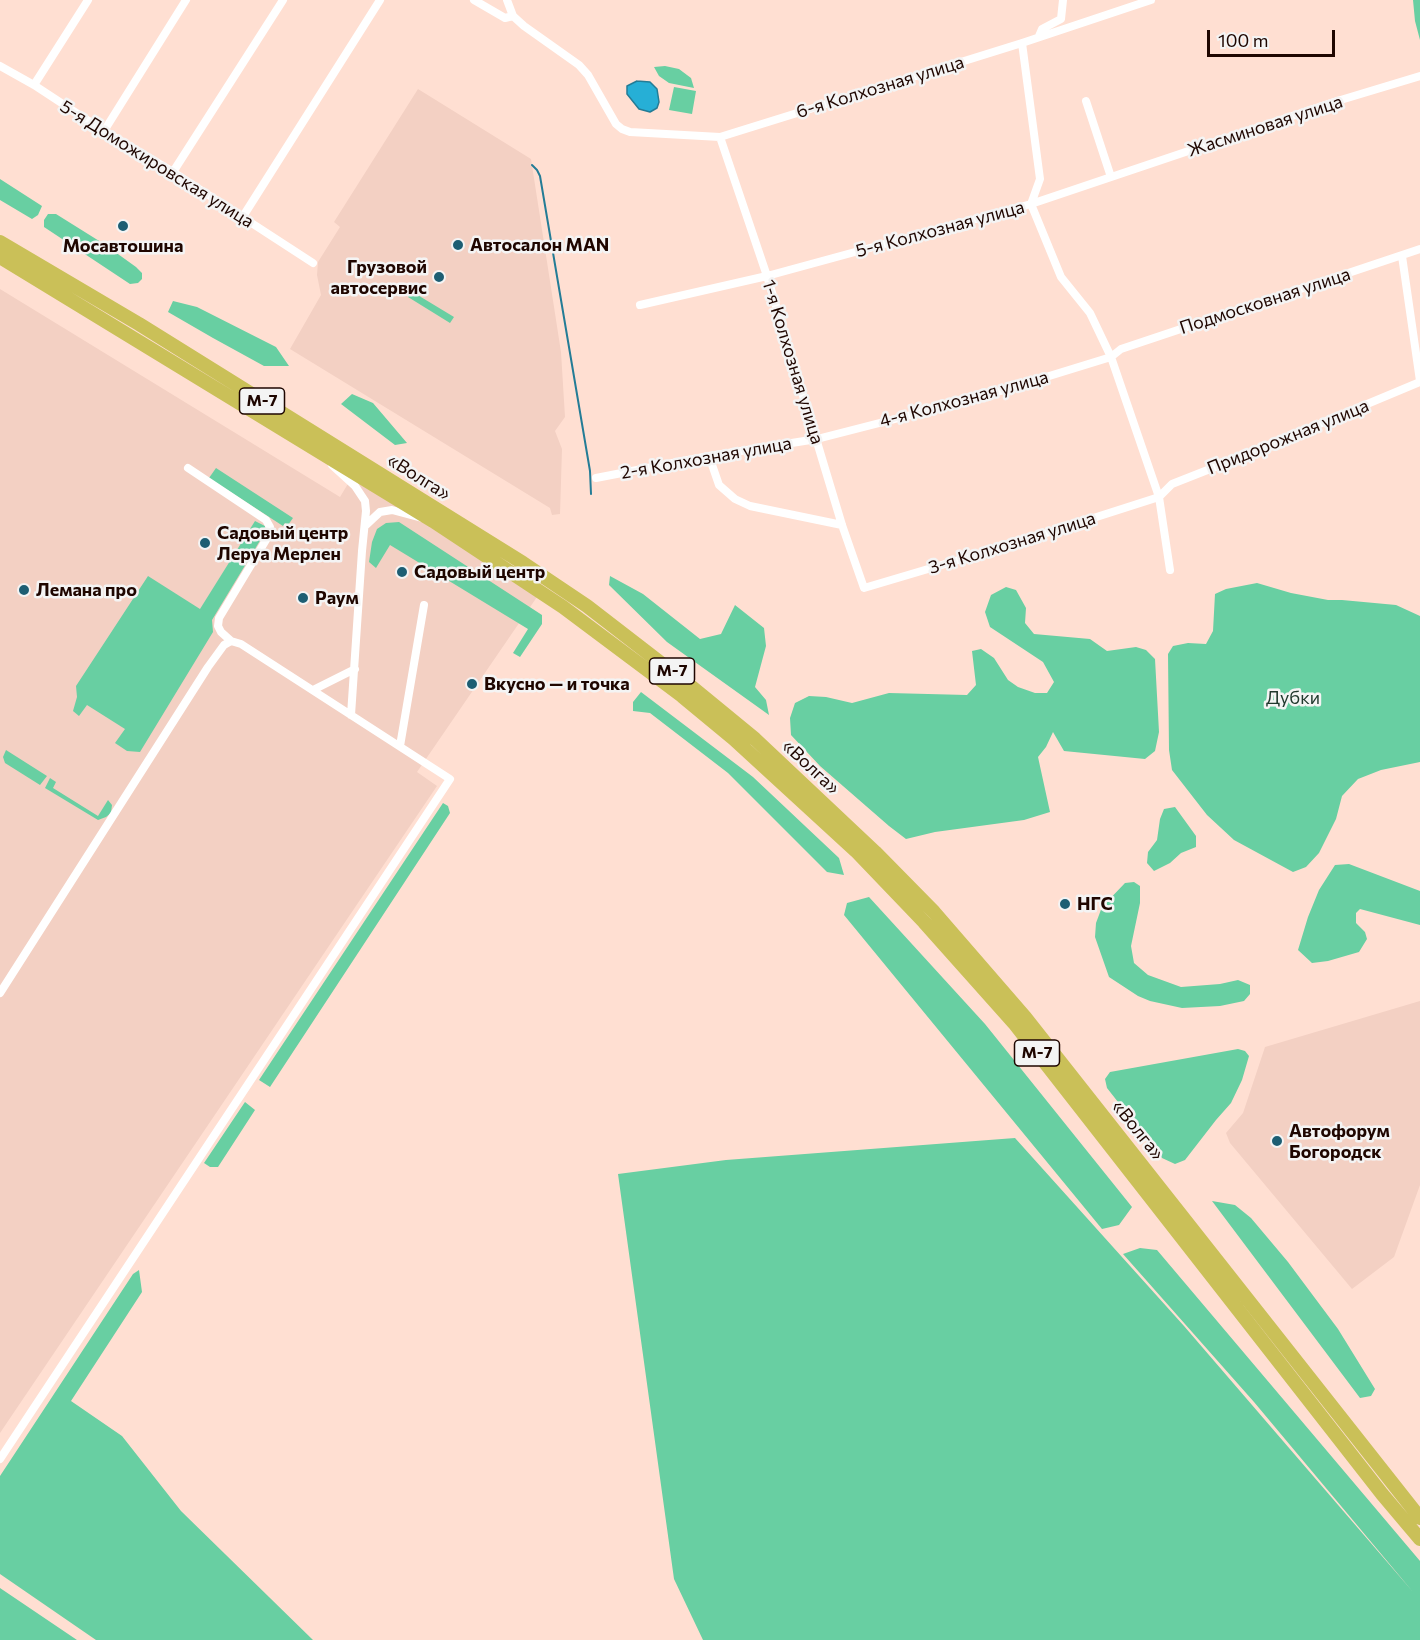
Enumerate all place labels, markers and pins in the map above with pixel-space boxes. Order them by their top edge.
marker: Мосавтошина [116,219,130,233]
place label: Автосалон MAN [470,234,609,256]
place label: Мосавтошина [63,235,183,257]
marker: Автосалон MAN [451,238,465,252]
place label: Грузовой автосервис [331,256,427,298]
marker: Грузовой автосервис [432,270,446,284]
place label: Садовый центр Леруа Мерлен [217,522,348,564]
marker: Садовый центр Леруа Мерлен [198,536,212,550]
place label: Садовый центр [414,561,545,583]
marker: Садовый центр [395,565,409,579]
place label: Лемана про [36,579,137,601]
marker: Лемана про [17,583,31,597]
place label: Раум [315,587,359,609]
marker: Раум [296,591,310,605]
place label: Вкусно — и точка [484,673,630,695]
marker: Вкусно — и точка [465,677,479,691]
place label: НГС [1077,893,1113,915]
marker: НГС [1058,897,1072,911]
place label: Автофорум Богородск [1289,1120,1390,1162]
marker: Автофорум Богородск [1270,1134,1284,1148]

